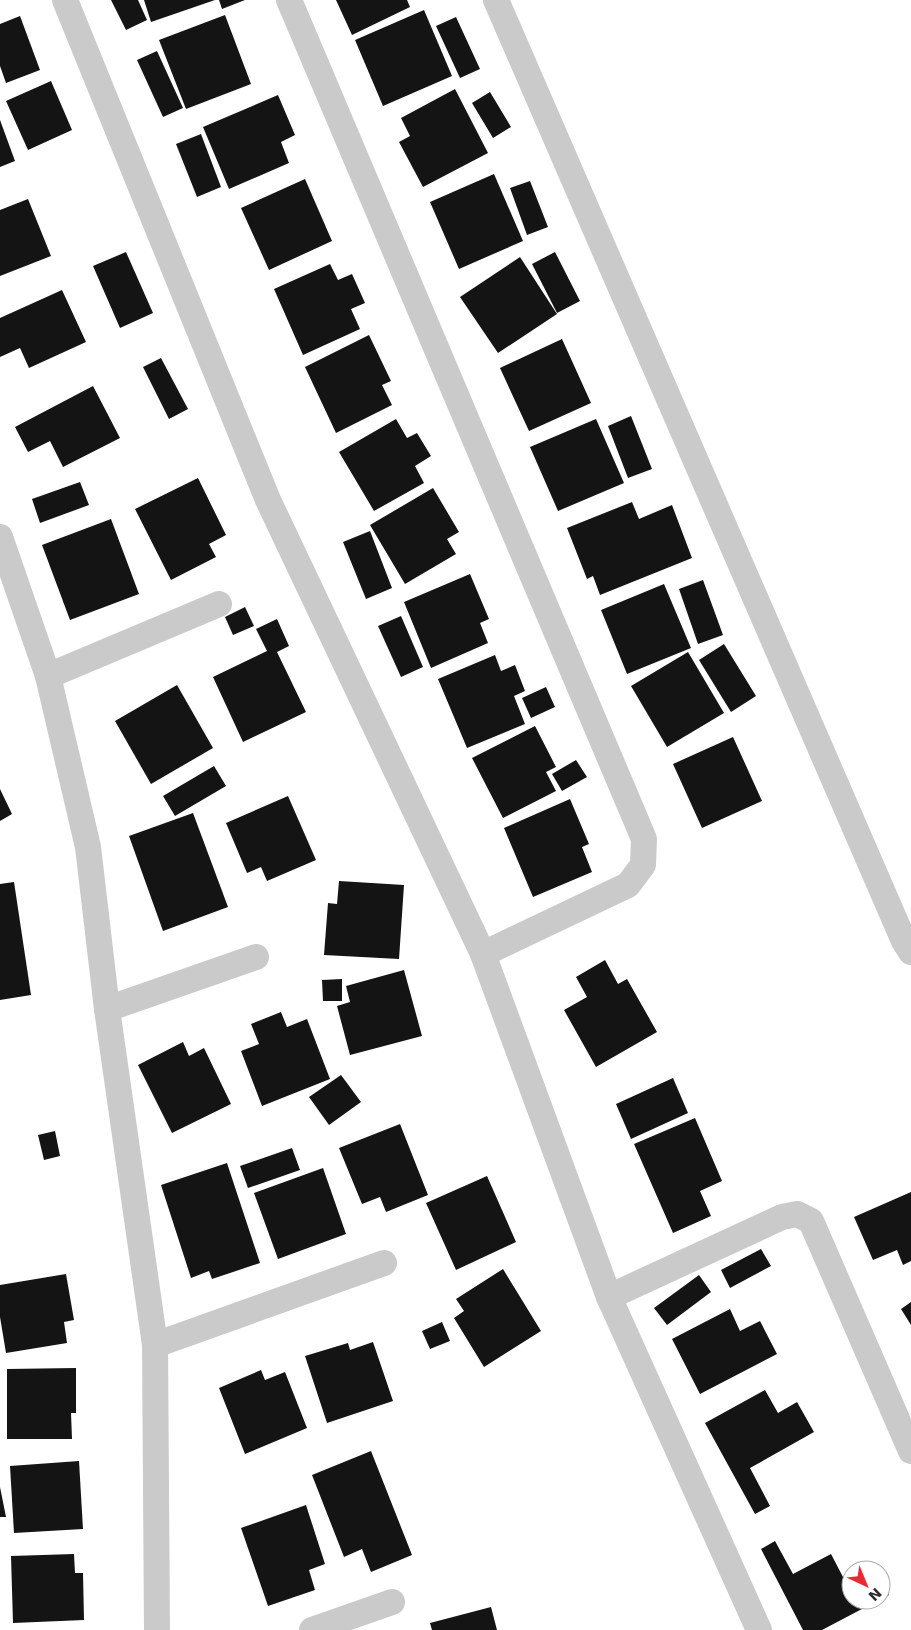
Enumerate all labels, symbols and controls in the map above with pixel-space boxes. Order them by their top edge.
north arrow [841,1560,891,1610]
text: N [865,1585,885,1604]

